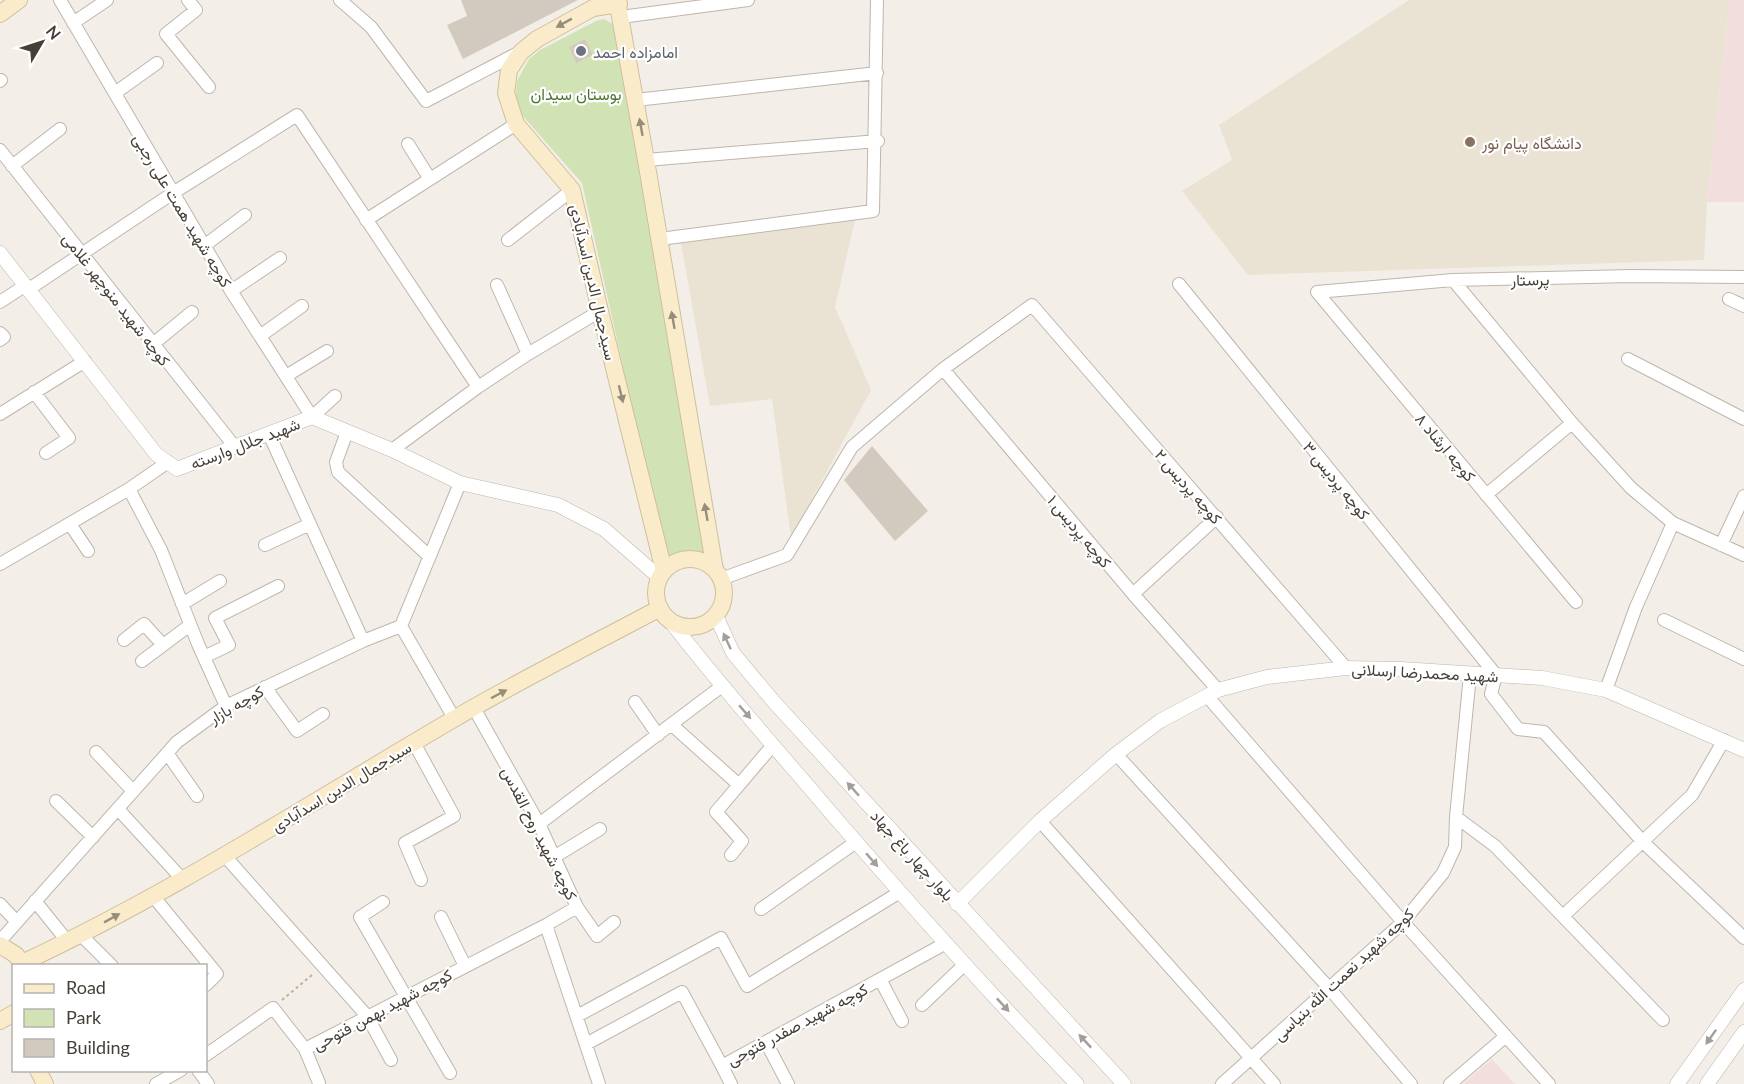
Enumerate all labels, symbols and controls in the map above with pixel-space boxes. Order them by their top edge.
north arrow [12,12,72,72]
one-way arrow [555,18,572,28]
text: N [43,21,65,43]
place label: امامزاده احمد [593,42,678,63]
marker: امامزاده احمد [574,44,588,58]
park label: بوستان سیدان [530,84,622,105]
one-way arrow [636,118,645,137]
street label: کوچه شهید همت علی رجبی [127,130,236,292]
place label: دانشگاه پیام نور [1481,133,1582,155]
marker: دانشگاه پیام نور [1463,135,1477,149]
street label: سیدجمال الدین اسدآبادی [565,202,621,362]
street label: کوچه شهید منوچهر غلامی [57,229,175,371]
street label: پرستار [1509,269,1550,292]
one-way arrow [669,310,678,329]
one-way arrow [616,385,626,404]
street label: کوچه ارشاد ۸ [1410,409,1480,487]
street label: شهید جلال وارسته [188,413,303,474]
street label: کوچه پردیس ۳ [1297,437,1374,525]
street label: کوچه پردیس ۲ [1149,445,1227,529]
street label: کوچه پردیس ۱ [1042,491,1116,573]
one-way arrow [701,502,710,521]
one-way arrow [723,632,732,649]
street label: شهید محمدرضا ارسلانی [1351,659,1499,687]
street label: کوچه بازار [204,681,268,730]
one-way arrow [491,689,508,699]
one-way arrow [738,704,751,719]
street label: سیدجمال الدین اسدآبادی [268,737,415,837]
street label: کوچه شهید روح القدس [495,763,582,904]
one-way arrow [847,782,860,797]
street label: بلوار چهار باغ جهاد [865,806,959,906]
one-way arrow [865,852,878,867]
street label: کوچه شهید نعمت الله بنیاسی [1269,904,1419,1046]
one-way arrow [104,913,120,924]
legend [12,964,207,1072]
street label: کوچه شهید بهمن فتوحی [309,964,456,1056]
text: Road [66,976,106,998]
street label: کوچه شهید صفدر فتوحی [723,979,872,1072]
one-way arrow [996,997,1010,1012]
text: Park [66,1006,102,1028]
one-way arrow [1705,1029,1717,1044]
one-way arrow [1078,1033,1092,1048]
text: Building [66,1036,130,1058]

